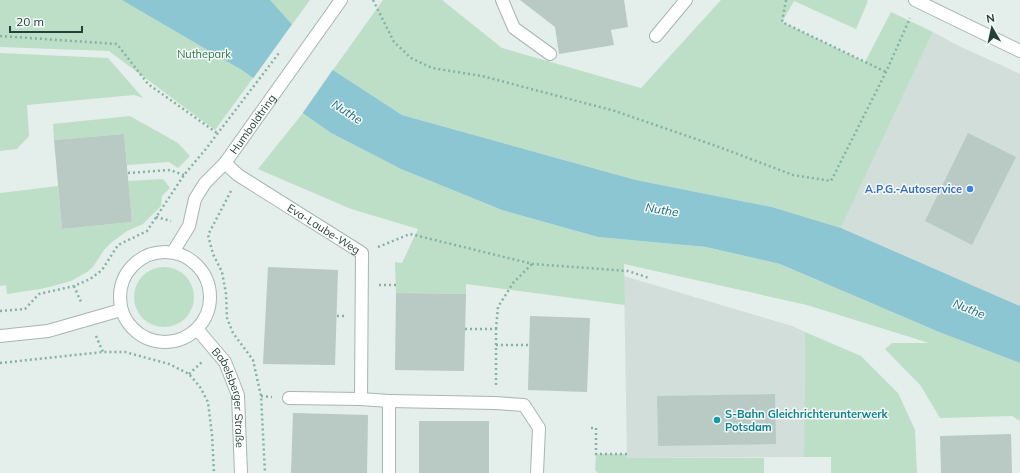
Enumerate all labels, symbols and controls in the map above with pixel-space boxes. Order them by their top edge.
scale bar [10,8,82,34]
north arrow [972,8,1012,48]
text: N [985,11,996,26]
text: 20 m [16,14,44,29]
park label: Nuthepark [177,47,231,61]
street label: Humboldtring [227,92,279,157]
water label: Nuthe [329,96,366,127]
place label: A.P.G.-Autoservice [865,182,962,196]
marker: A.P.G.-Autoservice [965,184,975,194]
water label: Nuthe [644,199,680,220]
street label: Eva-Laube-Weg [285,201,363,257]
water label: Nuthe [951,295,988,322]
street label: Babelsberger Straße [209,345,247,448]
place label: S-Bahn Gleichrichterunterwerk Potsdam [725,407,889,434]
marker: S-Bahn Gleichrichterunterwerk Potsdam [712,415,722,425]

